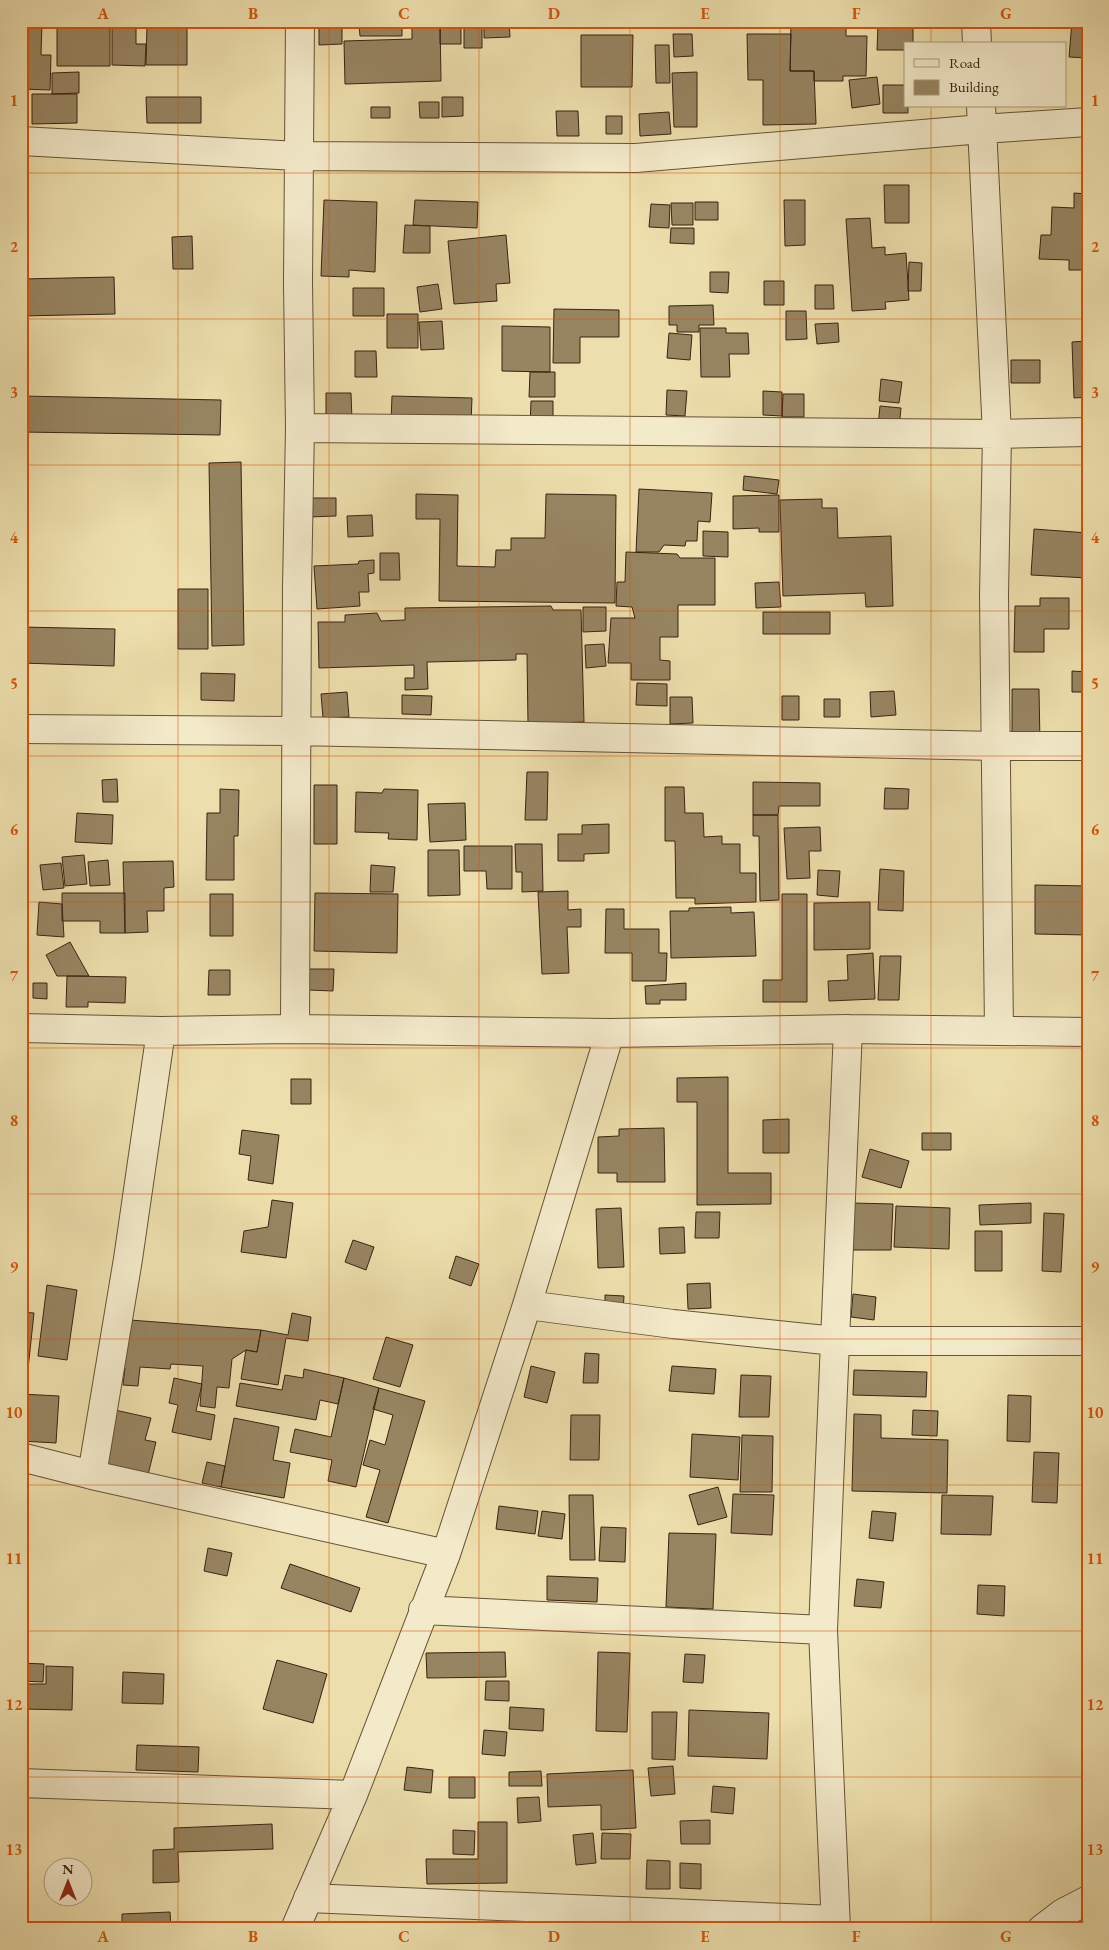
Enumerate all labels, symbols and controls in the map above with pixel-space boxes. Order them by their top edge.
text: A [96,3,109,24]
text: B [248,3,258,24]
text: C [398,3,410,24]
text: D [548,3,560,24]
text: E [700,3,710,24]
text: F [852,3,861,24]
text: G [1000,3,1012,24]
legend [904,42,1066,108]
text: Road [949,53,981,72]
text: Building [949,77,999,96]
text: 1 [10,90,18,111]
text: 1 [1091,90,1099,111]
text: 2 [10,236,19,257]
text: 2 [1091,236,1100,257]
text: 3 [10,382,18,403]
text: 3 [1091,382,1099,403]
text: 4 [10,527,19,548]
text: 4 [1091,527,1100,548]
text: 5 [10,673,18,694]
text: 5 [1091,673,1099,694]
text: 6 [10,819,19,840]
text: 6 [1091,819,1100,840]
text: 7 [10,965,19,986]
text: 7 [1091,965,1100,986]
text: 8 [10,1110,18,1131]
text: 8 [1091,1110,1099,1131]
text: 9 [10,1256,19,1277]
text: 9 [1091,1256,1100,1277]
text: 10 [6,1402,23,1423]
text: 10 [1087,1402,1104,1423]
text: 11 [6,1548,22,1569]
text: 11 [1087,1548,1103,1569]
text: 12 [6,1694,23,1715]
text: 12 [1087,1694,1104,1715]
text: 13 [6,1839,22,1860]
text: 13 [1087,1839,1103,1860]
north arrow [42,1858,92,1908]
text: N [62,1860,74,1878]
text: A [96,1926,109,1947]
text: B [248,1926,258,1947]
text: C [398,1926,410,1947]
text: D [548,1926,560,1947]
text: E [700,1926,710,1947]
text: F [852,1926,861,1947]
text: G [1000,1926,1012,1947]

